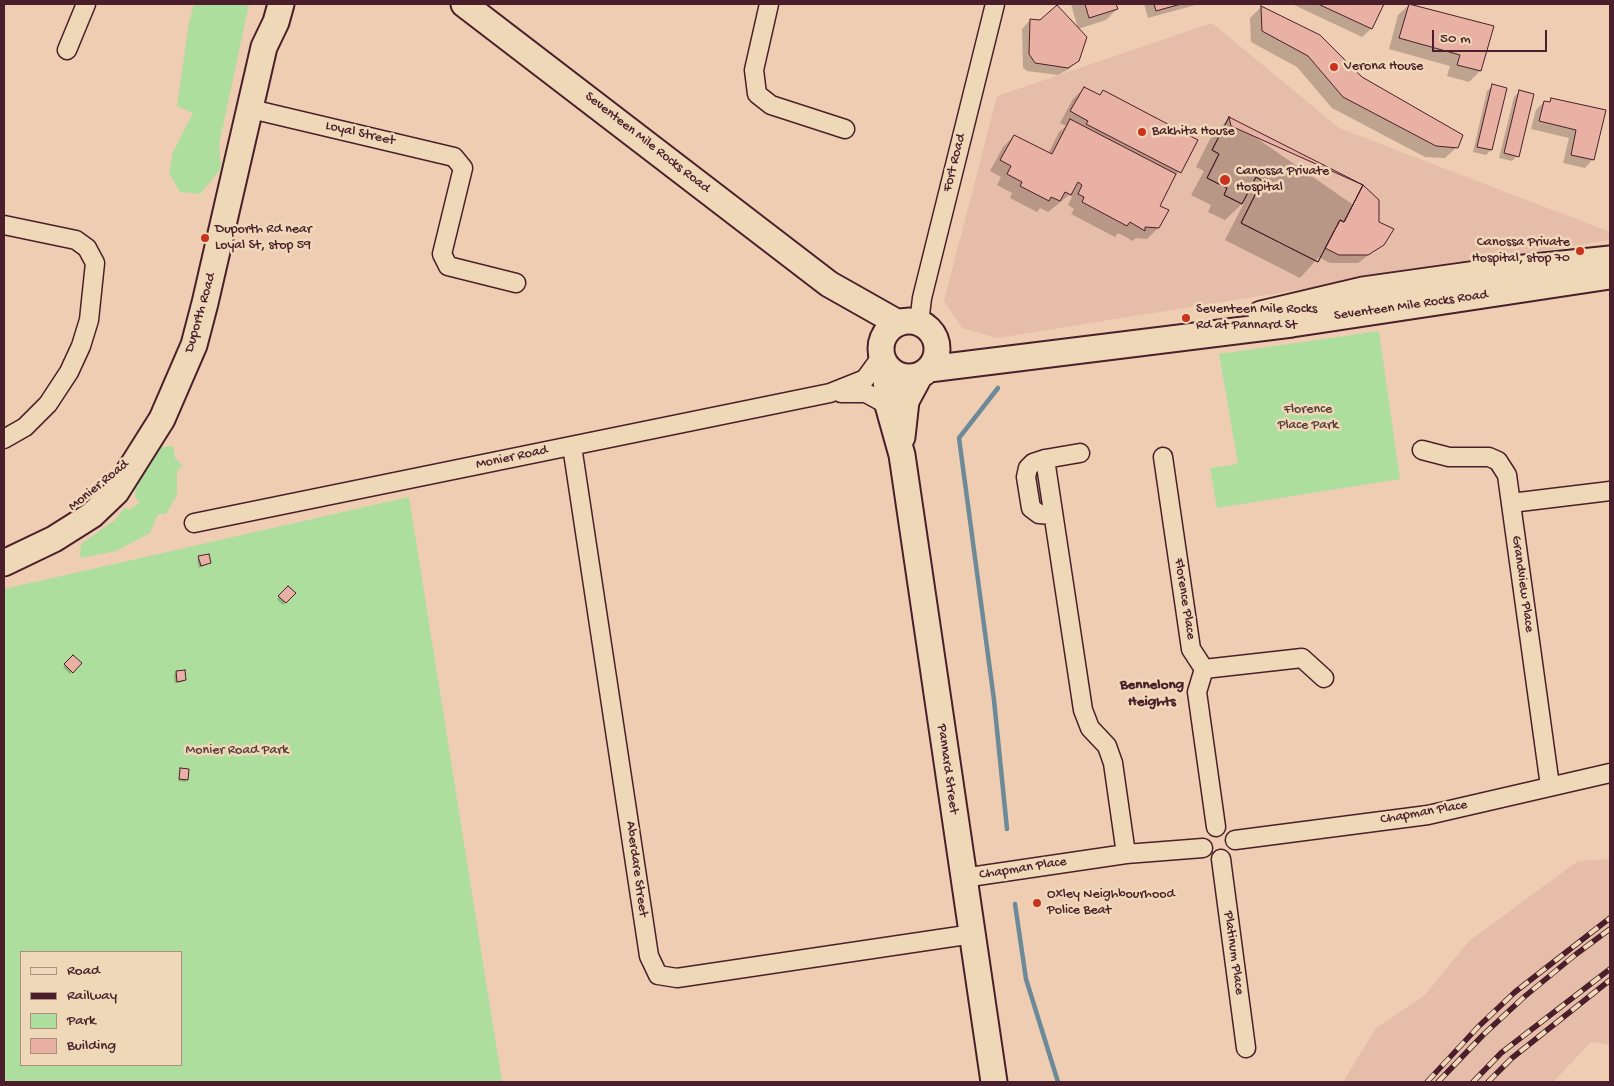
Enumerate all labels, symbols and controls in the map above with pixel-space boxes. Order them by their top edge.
scale bar [1434,20,1549,52]
text: 50 m [1440,30,1471,48]
place label: Verona House [1344,59,1423,75]
marker: Verona House [1328,61,1340,73]
street label: Seventeen Mile Rocks Road [581,89,713,197]
street label: Loyal Street [324,118,396,150]
place label: Bakhita House [1152,124,1235,140]
marker: Bakhita House [1136,126,1148,138]
street label: Fort Road [940,132,970,194]
place label: Canossa Private Hospital [1236,164,1329,196]
marker: Canossa Private Hospital [1218,173,1232,187]
place label: Duporth Rd near Loyal St, stop 59 [215,222,312,254]
marker: Duporth Rd near Loyal St, stop 59 [199,232,211,244]
place label: Canossa Private Hospital, stop 70 [1472,235,1570,268]
marker: Canossa Private Hospital, stop 70 [1574,245,1586,257]
street label: Duporth Road [182,271,220,355]
street label: Seventeen Mile Rocks Road [1333,287,1489,325]
place label: Seventeen Mile Rocks Rd at Pannard St [1196,302,1317,334]
marker: Seventeen Mile Rocks Rd at Pannard St [1180,312,1192,324]
park label: Florence Place Park [1278,402,1338,434]
street label: Monier Road [475,442,549,474]
street label: Monier Road [65,457,133,515]
street label: Grandview Place [1507,535,1537,633]
street label: Florence Place [1169,557,1199,641]
district label: Bennelong Heights [1120,677,1184,712]
street label: Pannard Street [932,723,962,815]
park label: Monier Road Park [186,743,288,759]
street label: Chapman Place [1379,797,1469,829]
street label: Aberdare Street [621,820,651,918]
street label: Chapman Place [978,854,1068,884]
place label: Oxley Neighbourhood Police Beat [1047,887,1175,920]
marker: Oxley Neighbourhood Police Beat [1031,897,1043,909]
street label: Platinum Place [1219,910,1247,996]
legend [20,951,182,1066]
text: Road [67,962,100,980]
text: Railway [67,987,117,1005]
text: Park [67,1012,96,1030]
text: Building [67,1037,116,1055]

